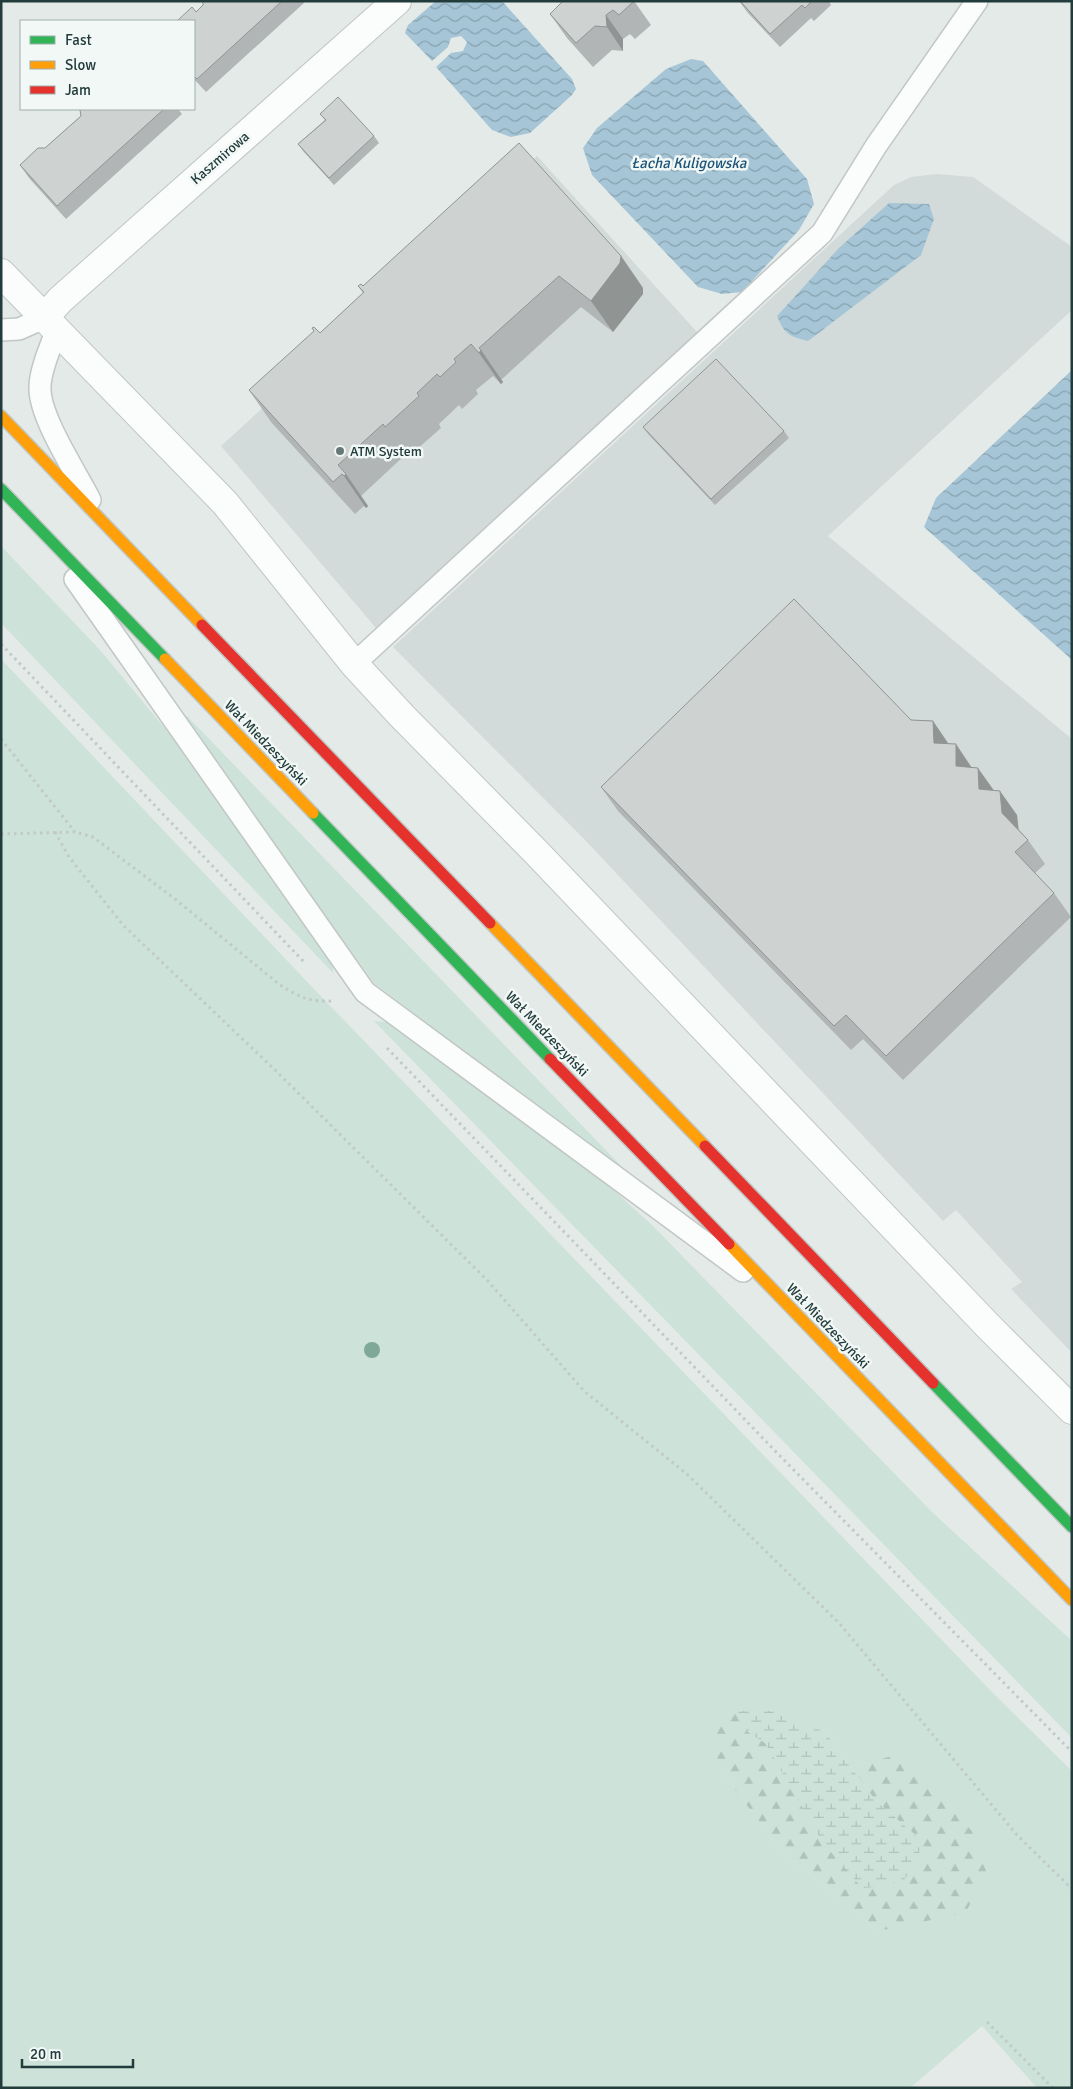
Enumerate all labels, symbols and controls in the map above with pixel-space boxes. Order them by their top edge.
legend [20,20,195,110]
text: Fast [65,31,92,49]
text: Slow [65,56,96,74]
text: Jam [65,81,91,99]
street label: Kaszmirowa [187,128,253,188]
water label: Łacha Kuligowska [632,154,747,172]
place label: ATM System [350,443,422,460]
marker: ATM System [334,445,346,457]
street label: Wał Miedzeszyński [221,697,311,789]
street label: Wał Miedzeszyński [502,988,592,1080]
street label: Wał Miedzeszyński [783,1280,873,1372]
scale bar [22,2036,134,2068]
text: 20 m [30,2045,61,2063]

